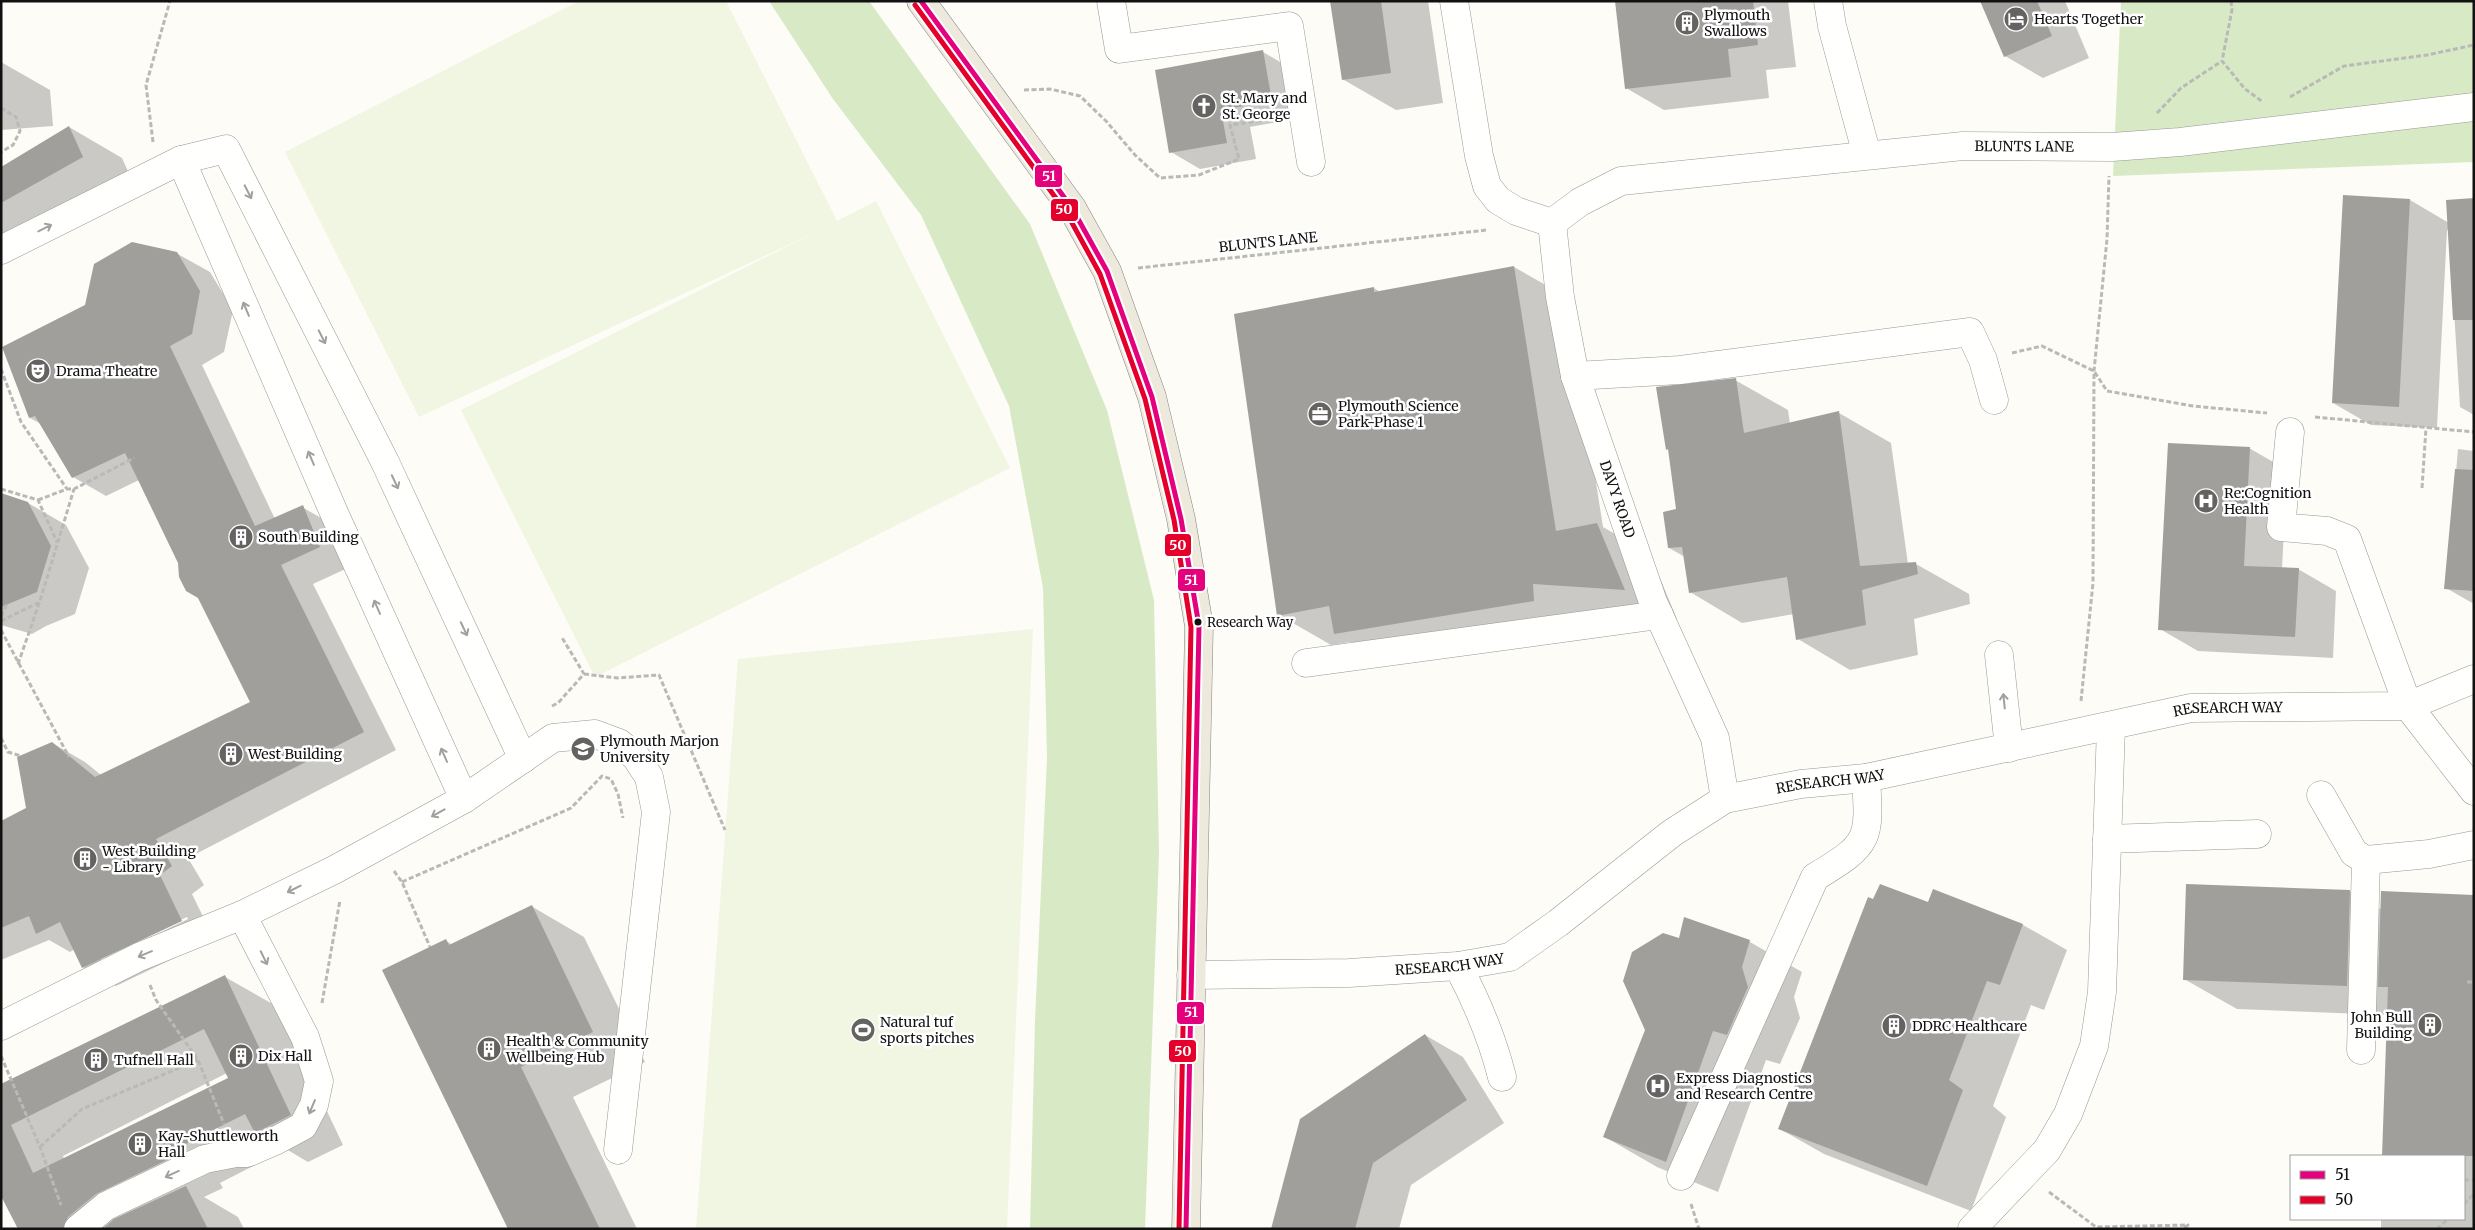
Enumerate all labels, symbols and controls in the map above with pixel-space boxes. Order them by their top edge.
place label: Plymouth Swallows [1704,6,1770,40]
hotel icon: Hearts Together [2003,6,2029,32]
building icon: Plymouth Swallows [1674,10,1700,36]
place label: Hearts Together [2034,10,2143,28]
place label: St. Mary and St. George [1222,89,1308,123]
church icon: St. Mary and St. George [1191,93,1217,119]
street label: BLUNTS LANE [1974,137,2074,156]
line badge: 51 [1034,164,1063,188]
text: 51 [1042,167,1057,185]
one-way arrow [244,184,253,199]
line badge: 50 [1050,198,1079,222]
text: 50 [1055,200,1073,218]
one-way arrow [37,223,52,232]
street label: BLUNTS LANE [1218,228,1318,256]
one-way arrow [240,302,250,317]
one-way arrow [318,329,327,344]
theatre icon: Drama Theatre [25,358,51,384]
place label: Drama Theatre [56,362,157,380]
place label: Plymouth Science Park-Phase 1 [1338,397,1459,431]
office icon: Plymouth Science Park-Phase 1 [1307,401,1333,427]
one-way arrow [305,451,315,466]
street label: DAVY ROAD [1596,458,1639,541]
one-way arrow [390,474,400,489]
place label: Re:Cognition Health [2224,484,2312,518]
hospital icon: Re:Cognition Health [2193,488,2219,514]
building icon: South Building [228,524,254,550]
place label: South Building [258,528,359,546]
line badge: 50 [1164,533,1192,557]
text: 50 [1169,536,1187,554]
line badge: 51 [1177,568,1206,592]
text: 51 [1184,571,1199,589]
one-way arrow [371,600,381,615]
place label: Research Way [1207,614,1294,631]
marker: Research Way [1193,617,1203,627]
one-way arrow [460,621,469,636]
one-way arrow [1999,694,2009,710]
street label: RESEARCH WAY [2171,698,2284,721]
place label: Plymouth Marjon University [600,732,719,766]
school or university icon: Plymouth Marjon University [570,736,596,762]
building icon: West Building [218,741,244,767]
place label: West Building [247,745,342,763]
one-way arrow [438,748,448,763]
street label: RESEARCH WAY [1774,765,1888,798]
one-way arrow [431,809,445,819]
place label: West Building - Library [101,842,196,876]
building icon: West Building - Library [72,846,98,872]
one-way arrow [287,885,302,894]
street label: RESEARCH WAY [1394,949,1507,979]
one-way arrow [138,950,153,960]
one-way arrow [260,950,269,965]
line badge: 51 [1176,1001,1205,1025]
text: 51 [1184,1003,1199,1021]
place label: John Bull Building [2350,1008,2413,1042]
building icon: John Bull Building [2417,1012,2443,1038]
place label: Natural tuf sports pitches [880,1013,974,1047]
building icon: DDRC Healthcare [1881,1013,1907,1039]
sports icon: Natural tuf sports pitches [850,1017,876,1043]
place label: DDRC Healthcare [1912,1017,2027,1035]
place label: Health & Community Wellbeing Hub [505,1032,649,1066]
building icon: Health & Community Wellbeing Hub [476,1036,502,1062]
line badge: 50 [1168,1039,1197,1063]
text: 50 [1174,1042,1192,1060]
building icon: Dix Hall [228,1043,254,1069]
building icon: Tufnell Hall [83,1047,109,1073]
place label: Dix Hall [258,1047,313,1065]
place label: Tufnell Hall [114,1051,195,1069]
place label: Express Diagnostics and Research Centre [1676,1069,1813,1103]
hospital icon: Express Diagnostics and Research Centre [1645,1073,1671,1099]
one-way arrow [307,1099,316,1114]
place label: Kay-Shuttleworth Hall [158,1127,279,1161]
building icon: Kay-Shuttleworth Hall [127,1131,153,1157]
legend [2290,1155,2465,1220]
text: 51 [2335,1165,2350,1184]
one-way arrow [165,1170,180,1180]
text: 50 [2335,1190,2353,1209]

